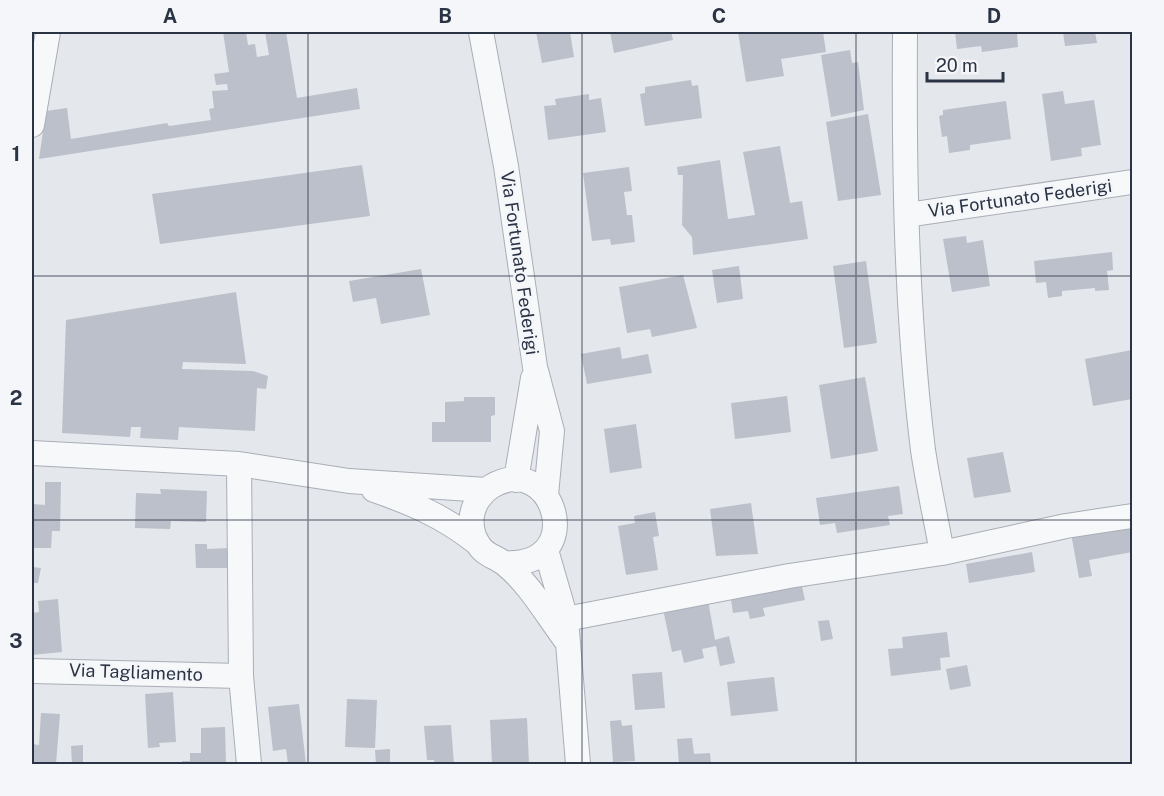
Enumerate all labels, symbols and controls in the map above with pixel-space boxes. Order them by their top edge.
text: A [163,4,177,28]
text: B [438,4,452,28]
text: C [712,4,726,28]
text: D [987,4,1001,28]
scale bar [927,45,1004,83]
text: 20 m [936,55,978,76]
text: 1 [12,142,20,166]
street label: Via Fortunato Federigi [497,170,543,356]
street label: Via Fortunato Federigi [927,175,1113,221]
text: 2 [10,386,22,410]
text: 3 [9,629,23,653]
street label: Via Tagliamento [69,659,203,685]

